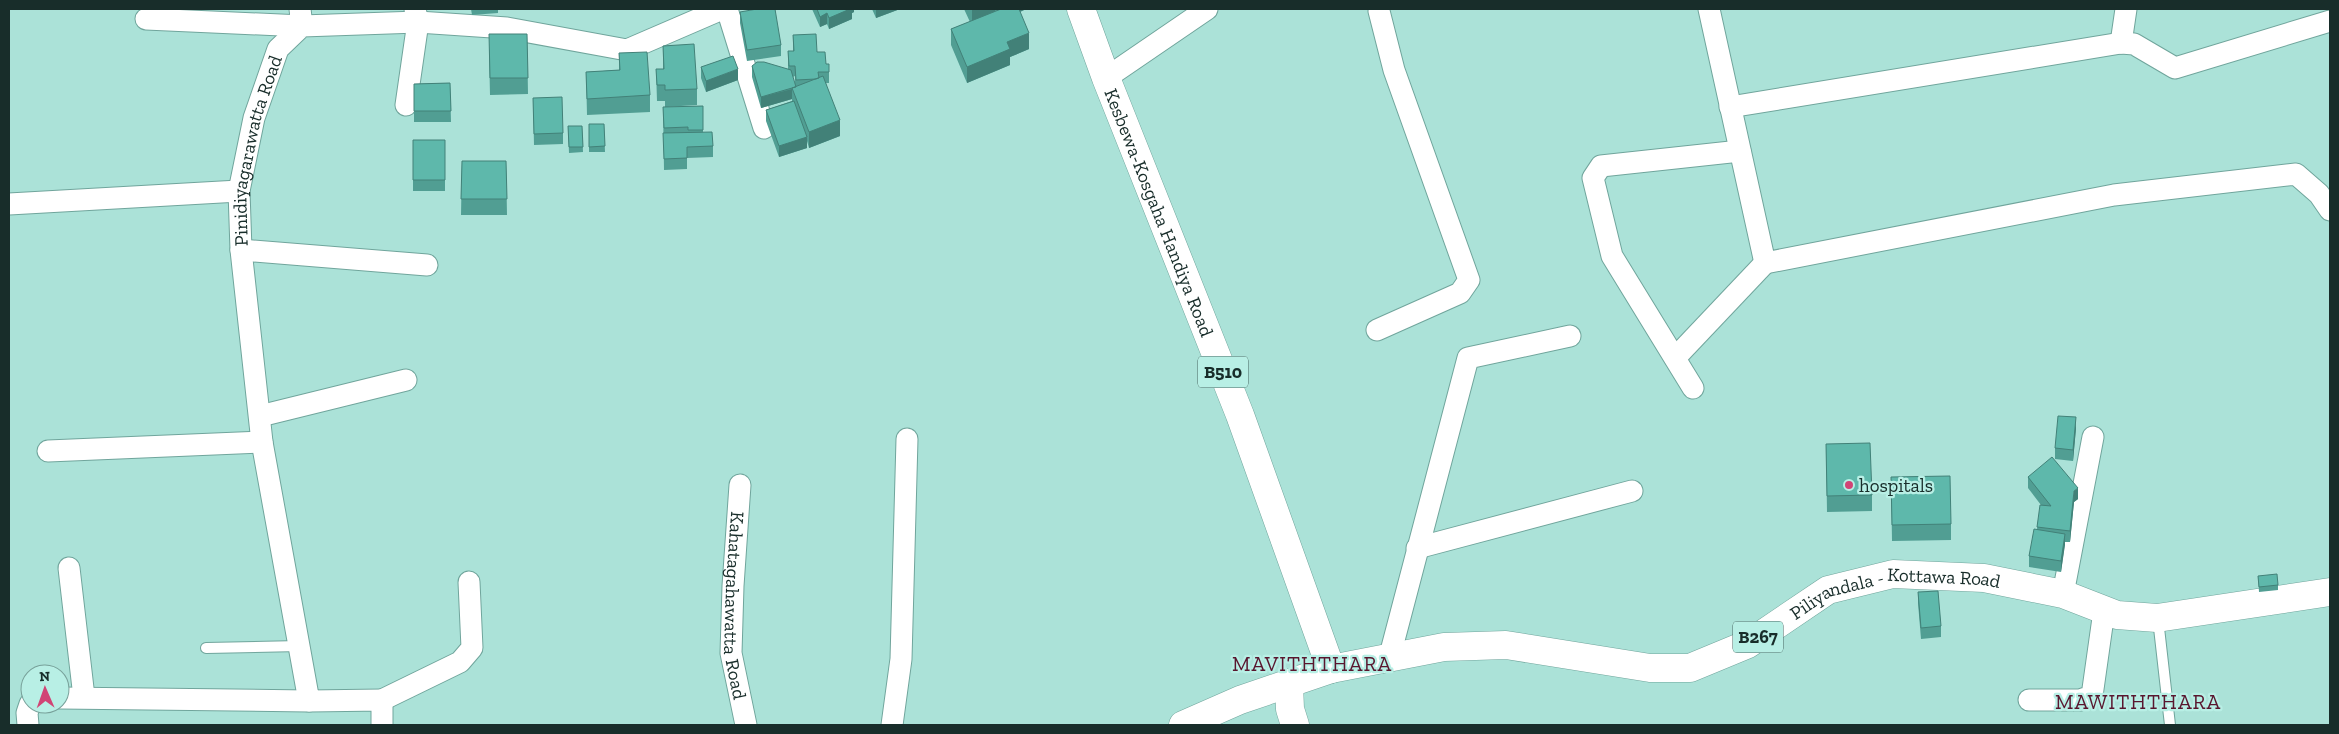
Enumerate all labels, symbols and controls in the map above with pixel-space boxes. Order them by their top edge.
street label: Pinidiyagarawatta Road [227,52,287,247]
street label: Kesbewa-Kosgaha Handiya Road [1100,85,1219,340]
road number: B510 [1198,357,1248,388]
place label: hospitals [1859,474,1933,497]
marker: hospitals [1843,479,1855,491]
street label: Kahatagahawatta Road [719,511,752,702]
street label: Piliyandala - Kottawa Road [1785,562,2003,624]
road number: B267 [1733,622,1783,652]
district label: MAVITHTHARA [1232,651,1392,676]
north arrow [20,664,70,714]
text: N [39,668,51,685]
district label: MAWITHTHARA [2055,689,2221,714]

